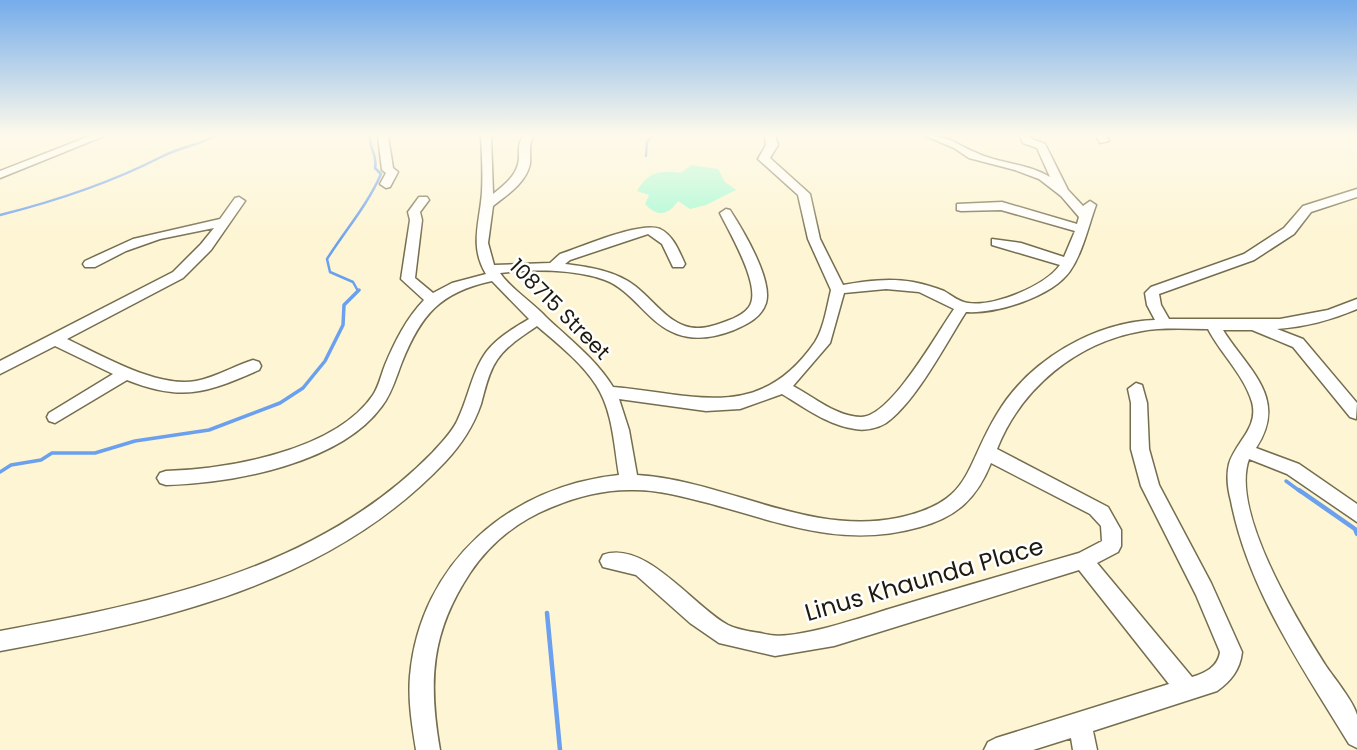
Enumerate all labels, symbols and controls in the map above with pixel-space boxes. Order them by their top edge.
street label: 108715 Street [503,252,617,366]
street label: Linus Khaunda Place [801,529,1047,629]

